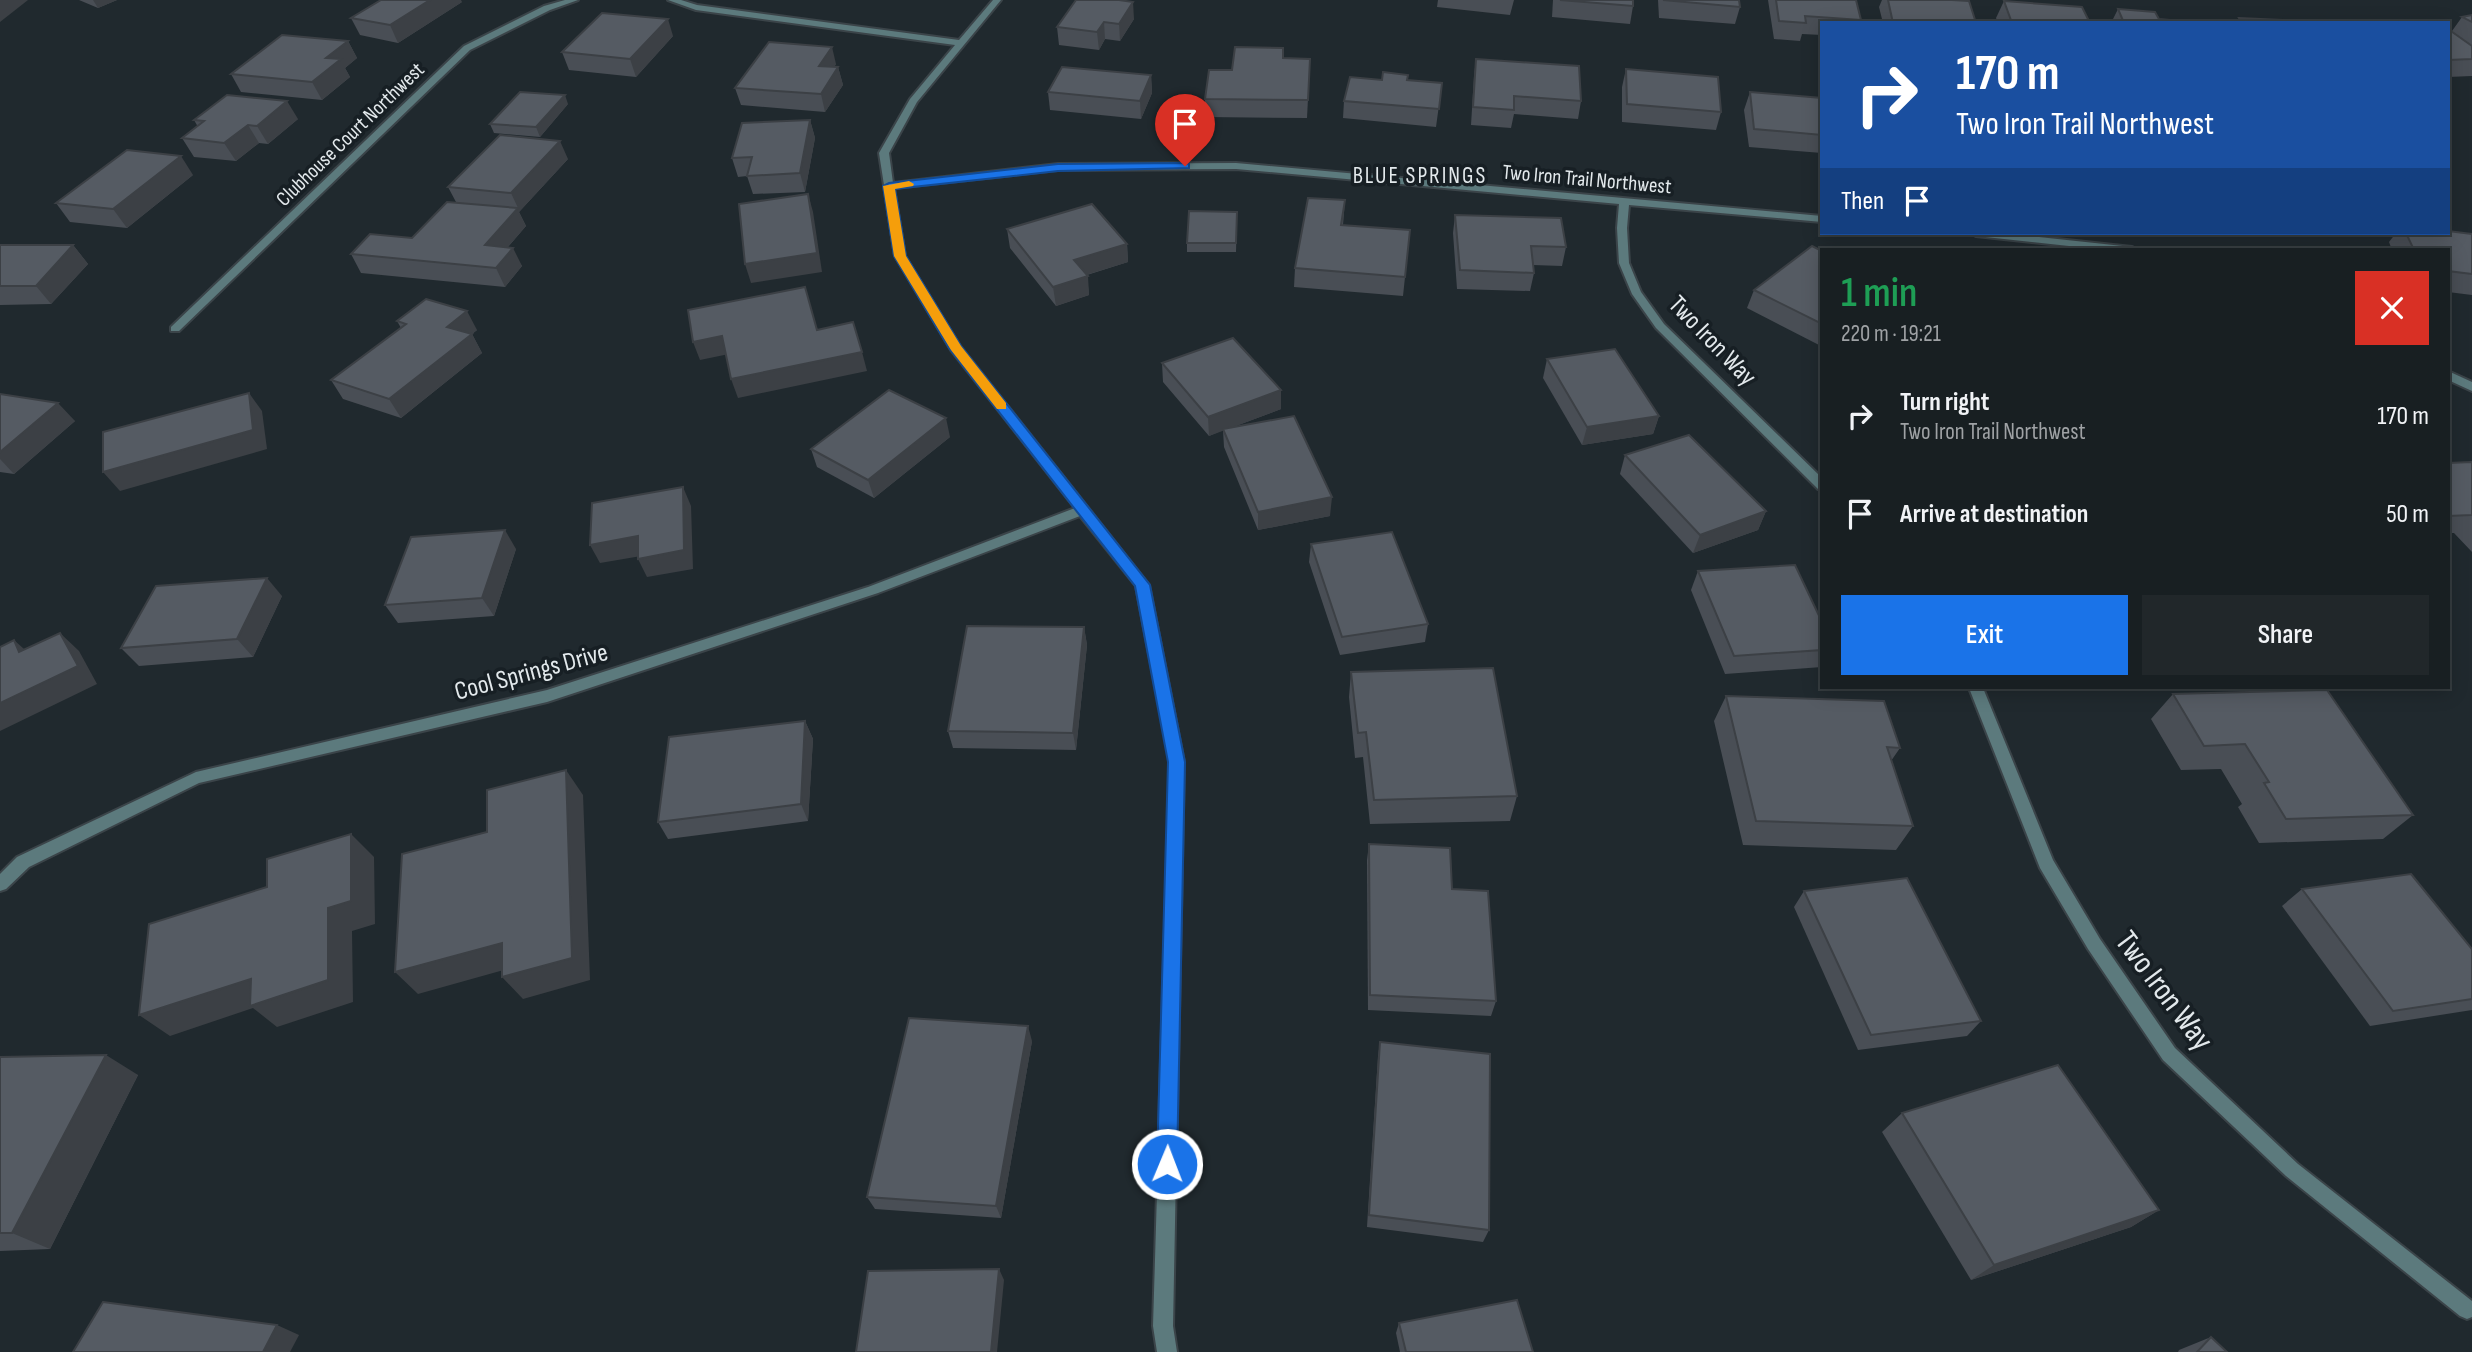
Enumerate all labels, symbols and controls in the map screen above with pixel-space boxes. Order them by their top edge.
text: 170 m [1956,45,2060,104]
icon: right [1841,49,1932,140]
street label: Clubhouse Court Northwest [271,57,430,211]
pin [1155,94,1215,166]
icon: arrive [1166,105,1204,143]
text: Two Iron Trail Northwest [1956,105,2214,144]
street label: Two Iron Trail Northwest [1501,160,1672,199]
district label: BLUE SPRINGS [1353,162,1487,190]
icon: arrive [1898,182,1936,220]
text: Then [1841,186,1884,217]
text: 1 min [1841,268,1917,319]
button: close [2355,271,2429,345]
street label: Two Iron Way [1661,290,1762,393]
text: 220 m · 19:21 [1841,320,1941,348]
text: Turn right [1900,387,1989,418]
icon: right [1841,397,1879,435]
text: 170 m [2377,401,2429,432]
text: Two Iron Trail Northwest [1900,418,2086,446]
icon: arrive [1841,495,1879,533]
text: Arrive at destination [1900,499,2088,530]
text: 50 m [2386,499,2429,530]
button: Exit [1841,595,2128,675]
button: Share [2142,595,2429,675]
street label: Cool Springs Drive [451,637,611,708]
street label: Two Iron Way [2106,924,2221,1058]
position arrow [1130,1127,1204,1201]

